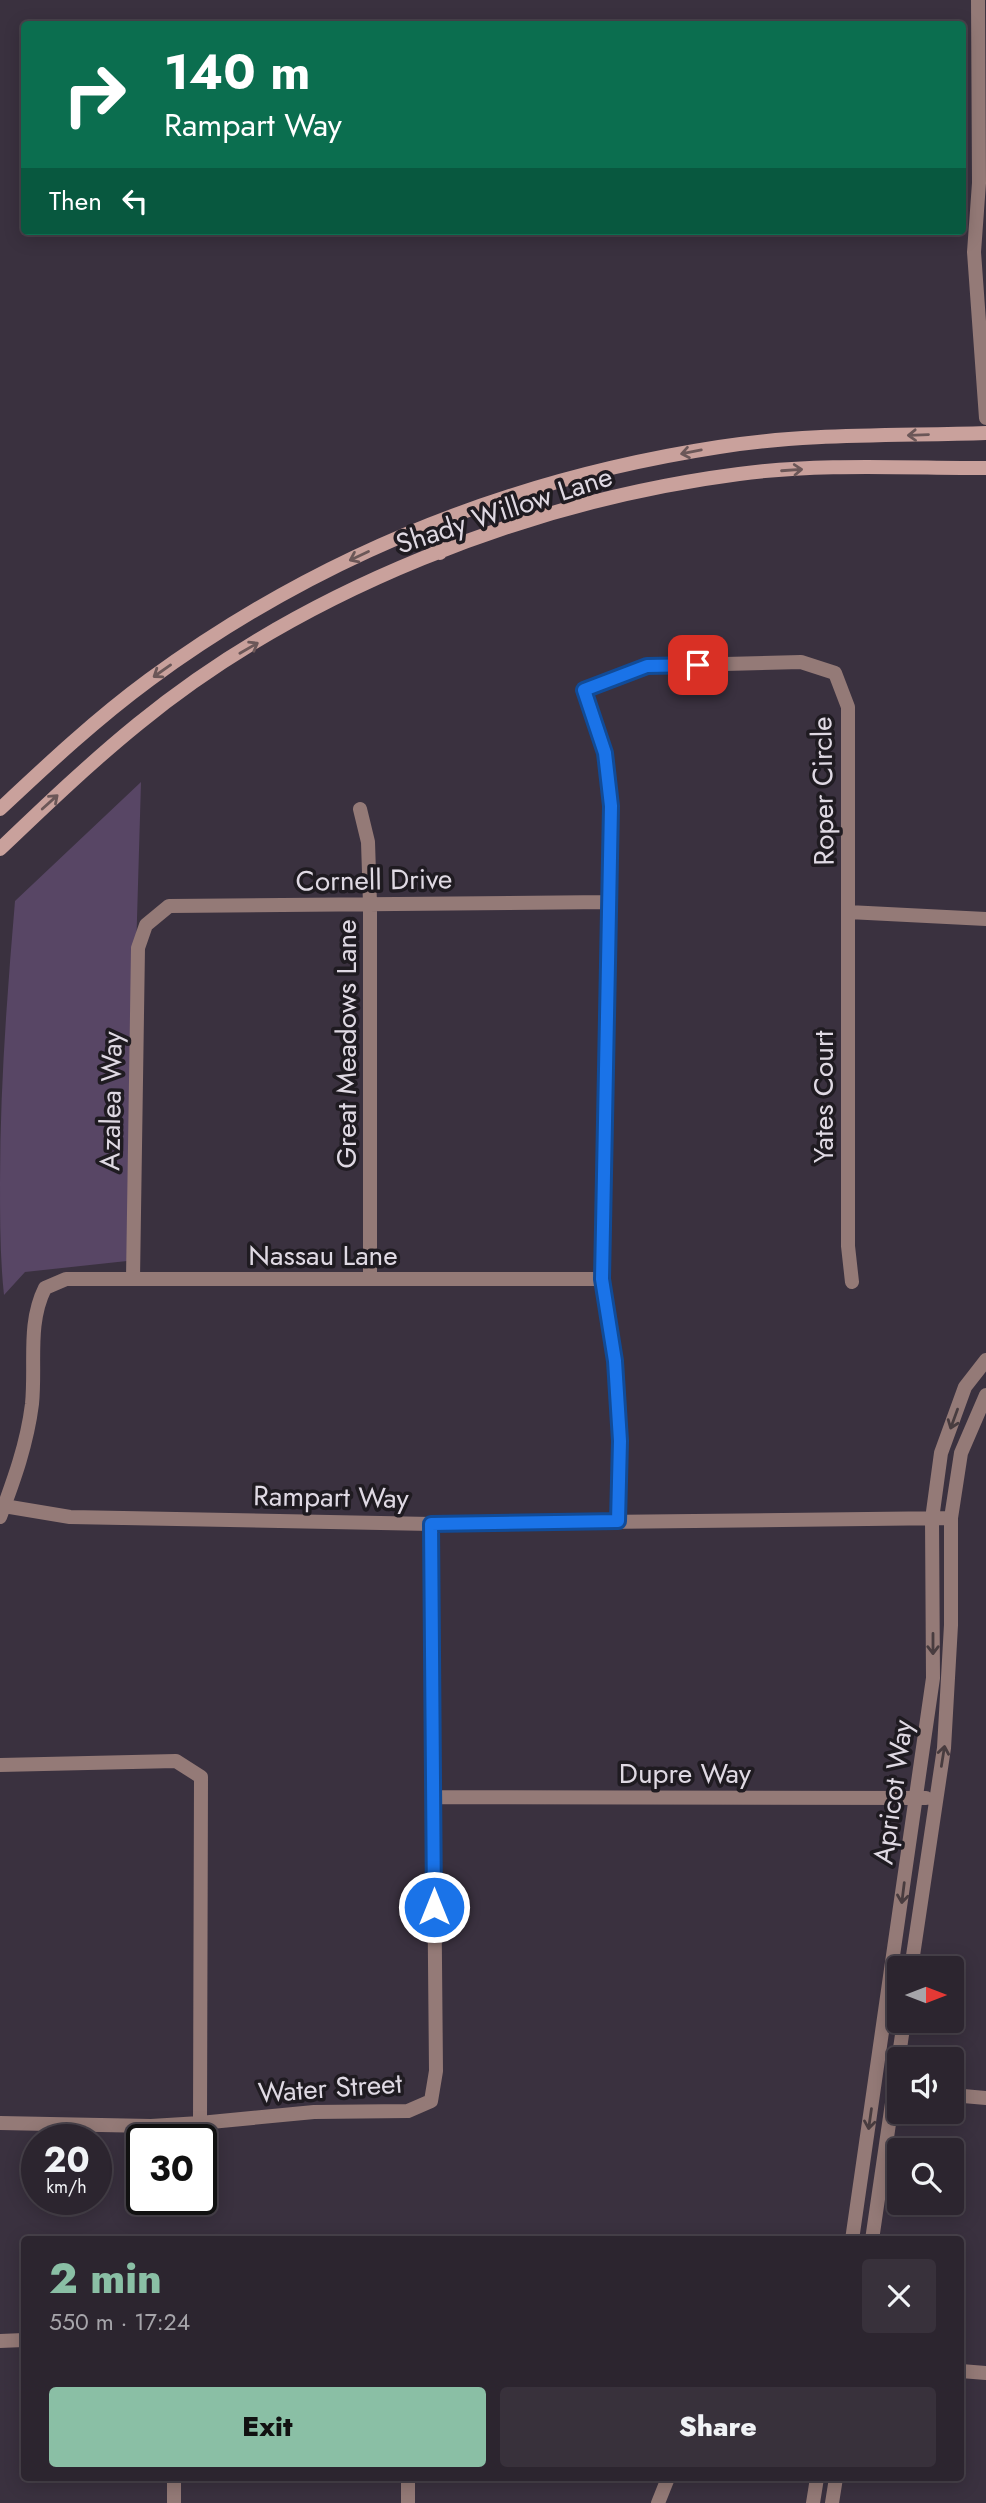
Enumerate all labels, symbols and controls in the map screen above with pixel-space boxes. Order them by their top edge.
text: 140 m [164,37,310,107]
icon: right [49,49,140,140]
text: Rampart Way [164,102,342,148]
text: Then [49,182,102,220]
icon: left [116,182,154,220]
one-way arrow [907,428,930,442]
one-way arrow [680,446,703,459]
street label: Shady Willow Lane [390,456,618,564]
one-way arrow [780,463,802,476]
one-way arrow [348,550,370,563]
pin [668,635,728,695]
one-way arrow [238,641,258,655]
icon: arrive [679,646,717,684]
one-way arrow [153,664,172,678]
street label: Roper Circle [801,716,845,866]
one-way arrow [41,794,59,810]
street label: Cornell Drive [295,858,453,902]
street label: Great Meadows Lane [326,919,367,1169]
street label: Azalea Way [89,1030,133,1171]
street label: Yates Court [803,1030,844,1163]
street label: Nassau Lane [248,1235,398,1276]
one-way arrow [947,1407,959,1429]
street label: Rampart Way [253,1475,410,1519]
one-way arrow [926,1632,940,1655]
street label: Apricot Way [863,1716,924,1867]
one-way arrow [937,1745,950,1768]
street label: Dupre Way [619,1753,752,1794]
position arrow [397,1870,471,1944]
one-way arrow [896,1882,909,1904]
north arrow [887,1956,964,2034]
map controls [887,1956,964,2215]
button: sound [887,2047,964,2124]
street label: Water Street [257,2062,404,2113]
one-way arrow [863,2107,876,2129]
speed limit sign: 30 [126,2124,217,2215]
text: 20 [43,2135,90,2185]
button: search [887,2138,964,2215]
text: km/h [46,2174,87,2200]
text: 2 min [49,2248,162,2309]
button: close [862,2259,936,2333]
text: 550 m · 17:24 [49,2305,190,2339]
button: Exit [49,2387,486,2467]
button: Share [500,2387,936,2467]

